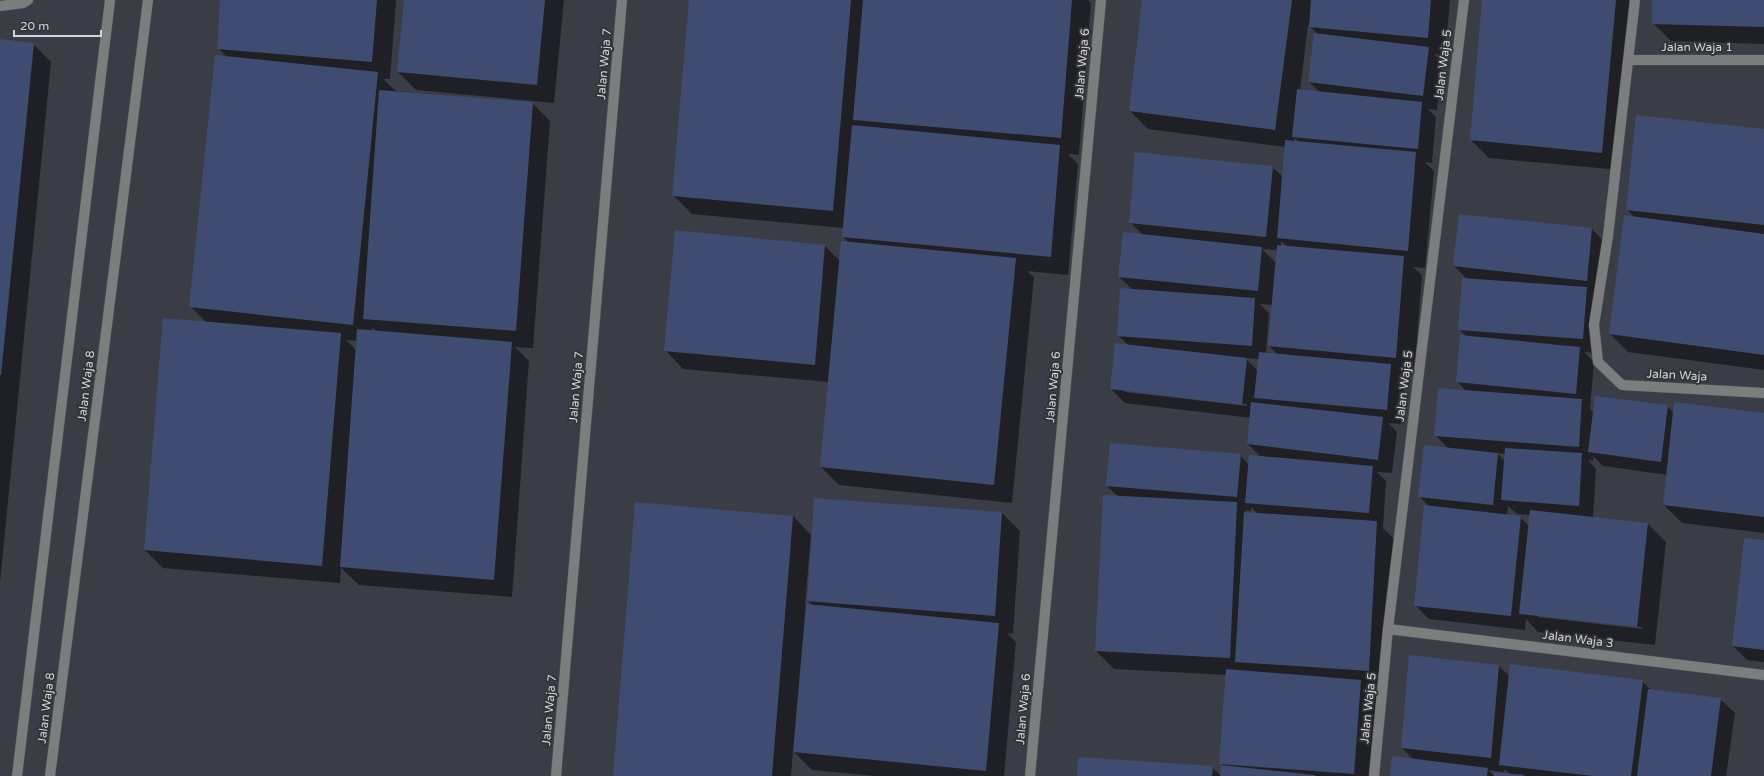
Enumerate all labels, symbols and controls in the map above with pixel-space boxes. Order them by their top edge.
scale bar [14,12,101,38]
text: 20 m [20,19,49,33]
street label: Jalan Waja 7 [594,28,614,100]
street label: Jalan Waja 6 [1072,28,1092,100]
street label: Jalan Waja 5 [1432,29,1454,101]
street label: Jalan Waja 1 [1661,40,1733,54]
street label: Jalan Waja 8 [75,350,97,422]
street label: Jalan Waja 5 [1393,350,1415,422]
street label: Jalan Waja 7 [566,351,586,423]
street label: Jalan Waja 6 [1043,351,1063,423]
street label: Jalan Waja [1646,366,1708,384]
street label: Jalan Waja 3 [1542,628,1614,650]
street label: Jalan Waja 8 [35,672,57,744]
street label: Jalan Waja 5 [1357,672,1379,744]
street label: Jalan Waja 6 [1013,673,1033,745]
street label: Jalan Waja 7 [539,674,559,746]

